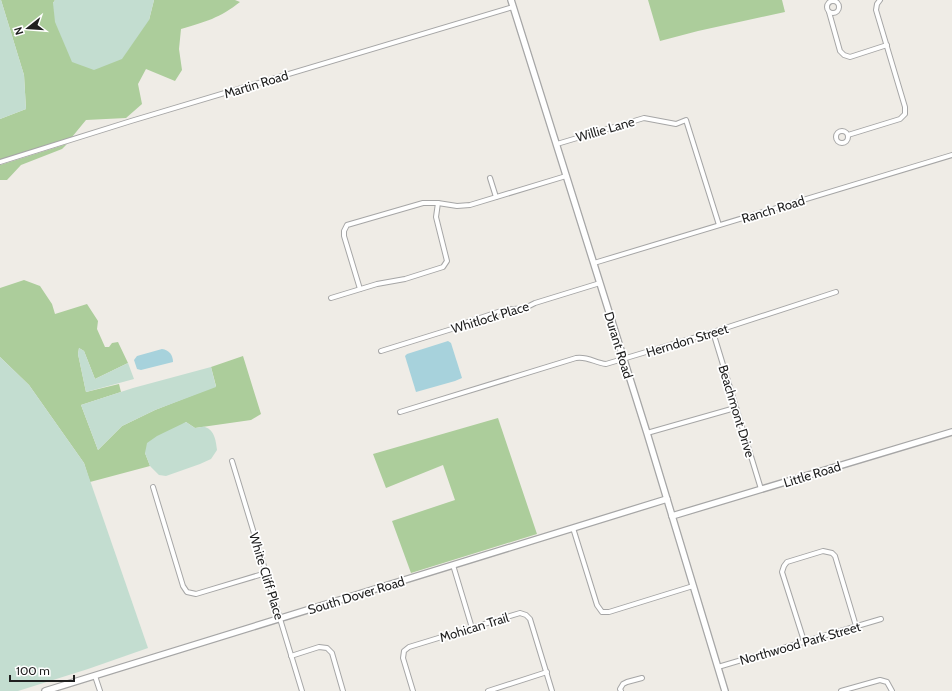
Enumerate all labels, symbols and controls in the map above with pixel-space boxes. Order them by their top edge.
north arrow [8,8,48,48]
text: N [11,25,26,37]
street label: Martin Road [222,67,290,101]
street label: Willie Lane [574,113,636,145]
street label: Ranch Road [739,192,807,226]
street label: Whitlock Place [449,297,531,336]
street label: Durant Road [601,310,637,380]
street label: Herndon Street [644,320,731,360]
street label: Beachmont Drive [715,363,759,459]
street label: Little Road [782,458,842,490]
street label: White Cliff Place [246,530,288,622]
street label: South Dover Road [306,573,406,617]
street label: Mohican Trail [437,609,511,645]
street label: Northwood Park Street [738,618,863,668]
scale bar [10,657,74,683]
text: 100 m [16,663,50,678]

